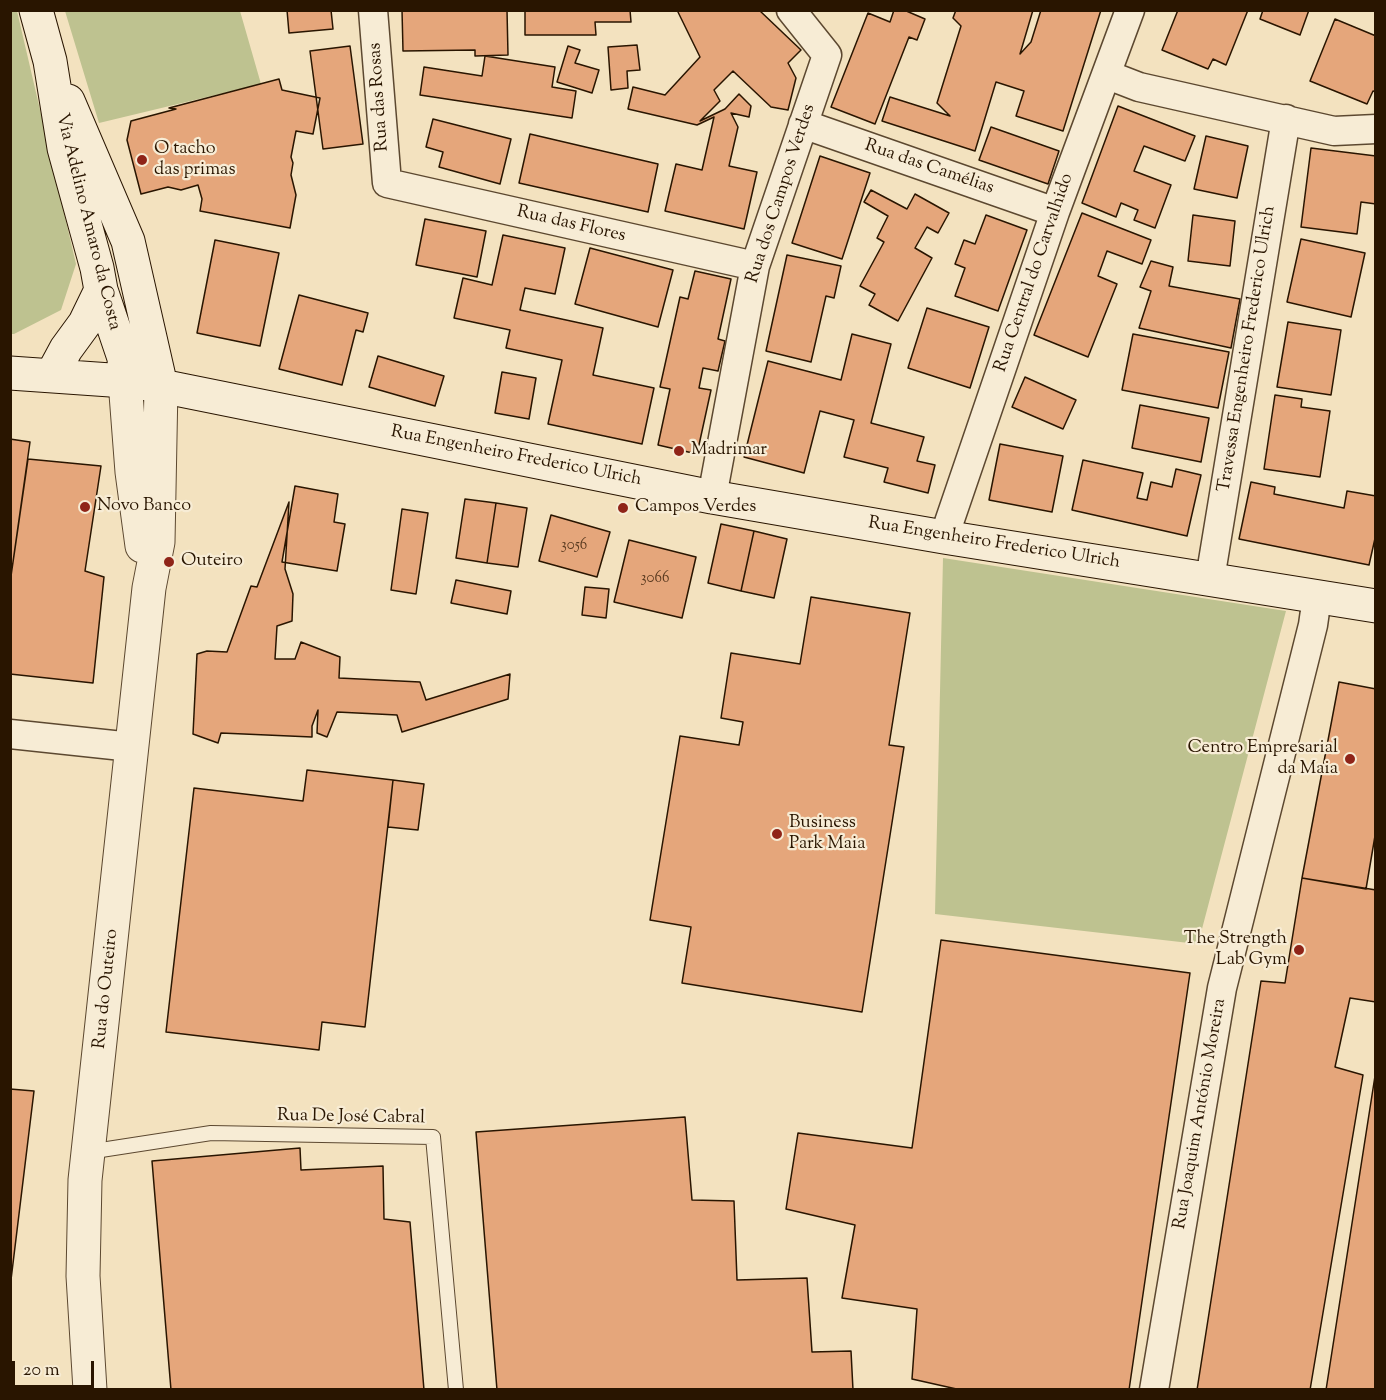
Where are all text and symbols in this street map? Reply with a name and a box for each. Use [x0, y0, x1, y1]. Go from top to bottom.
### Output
street label: Rua das Rosas [365, 42, 395, 152]
street label: Rua dos Campos Verdes [743, 102, 821, 286]
street label: Via Adelino Amaro da Costa [50, 111, 124, 333]
street label: Rua das Camélias [861, 136, 997, 200]
place label: O tacho das primas [154, 139, 235, 182]
marker: O tacho das primas [135, 153, 149, 167]
street label: Rua Central do Carvalhido [991, 171, 1079, 375]
street label: Rua das Flores [514, 202, 628, 248]
street label: Travessa Engenheiro Frederico Ulrich [1215, 204, 1281, 494]
street label: Rua Engenheiro Frederico Ulrich [389, 422, 643, 492]
place label: Madrimar [691, 440, 767, 462]
marker: Madrimar [672, 444, 686, 458]
place label: Novo Banco [97, 496, 191, 518]
place label: Campos Verdes [635, 497, 756, 519]
marker: Novo Banco [78, 500, 92, 514]
marker: Campos Verdes [616, 501, 630, 515]
street label: Rua Engenheiro Frederico Ulrich [866, 513, 1122, 575]
house number: 3056 [561, 537, 587, 555]
place label: Outeiro [181, 551, 243, 573]
marker: Outeiro [162, 555, 176, 569]
house number: 3066 [641, 570, 669, 588]
place label: Centro Empresarial da Maia [1188, 738, 1338, 780]
marker: Centro Empresarial da Maia [1343, 752, 1357, 766]
place label: Business Park Maia [789, 813, 865, 856]
marker: Business Park Maia [770, 827, 784, 841]
street label: Rua do Outeiro [90, 928, 124, 1050]
place label: The Strength Lab Gym [1184, 929, 1287, 972]
marker: The Strength Lab Gym [1292, 943, 1306, 957]
street label: Rua Joaquim António Moreira [1170, 997, 1232, 1231]
street label: Rua De José Cabral [277, 1106, 425, 1130]
scale bar [15, 1349, 98, 1387]
text: 20 m [23, 1358, 60, 1384]

